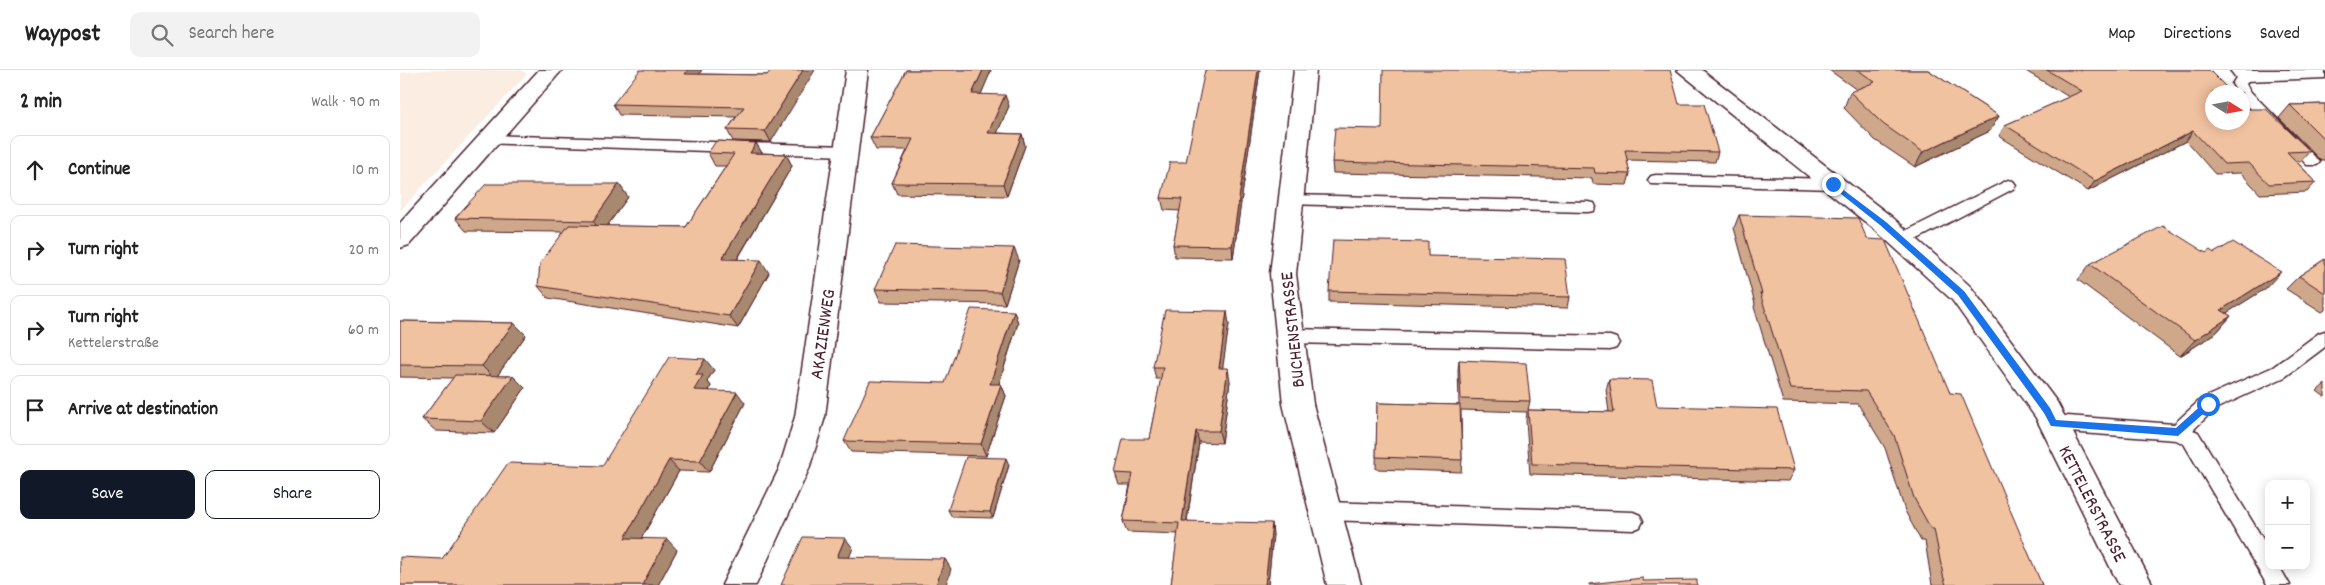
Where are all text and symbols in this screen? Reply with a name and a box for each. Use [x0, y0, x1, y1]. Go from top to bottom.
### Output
search box [130, 12, 480, 57]
text: Waypost [25, 18, 100, 52]
icon: search [148, 21, 176, 49]
text: Search here [188, 21, 274, 48]
text: Map [2108, 22, 2135, 47]
text: Directions [2163, 22, 2232, 47]
text: Saved [2260, 22, 2300, 47]
north arrow [2205, 85, 2250, 130]
text: 2 min [20, 88, 62, 118]
text: Walk · 90 m [311, 91, 380, 114]
icon: ahead [21, 156, 49, 184]
text: Continue [68, 157, 130, 184]
text: 10 m [352, 159, 379, 182]
route end [1822, 173, 1845, 196]
icon: right [21, 236, 49, 264]
text: Turn right [68, 237, 139, 264]
text: 20 m [349, 239, 379, 262]
street label: BUCHENSTRASSE [1275, 270, 1314, 389]
street label: AKAZIENWEG [805, 288, 844, 381]
text: Turn right [68, 305, 139, 332]
icon: right [21, 316, 49, 344]
text: 60 m [348, 319, 379, 342]
text: Kettelerstraße [68, 332, 159, 355]
route start [2197, 393, 2220, 416]
icon: arrive [21, 396, 49, 424]
text: Arrive at destination [68, 397, 218, 424]
street label: KETTELERSTRASSE [2050, 441, 2132, 568]
button: Save [20, 470, 195, 519]
button: Share [205, 470, 380, 519]
map controls [2265, 480, 2310, 570]
button: + [2265, 480, 2310, 525]
button: − [2265, 525, 2310, 570]

